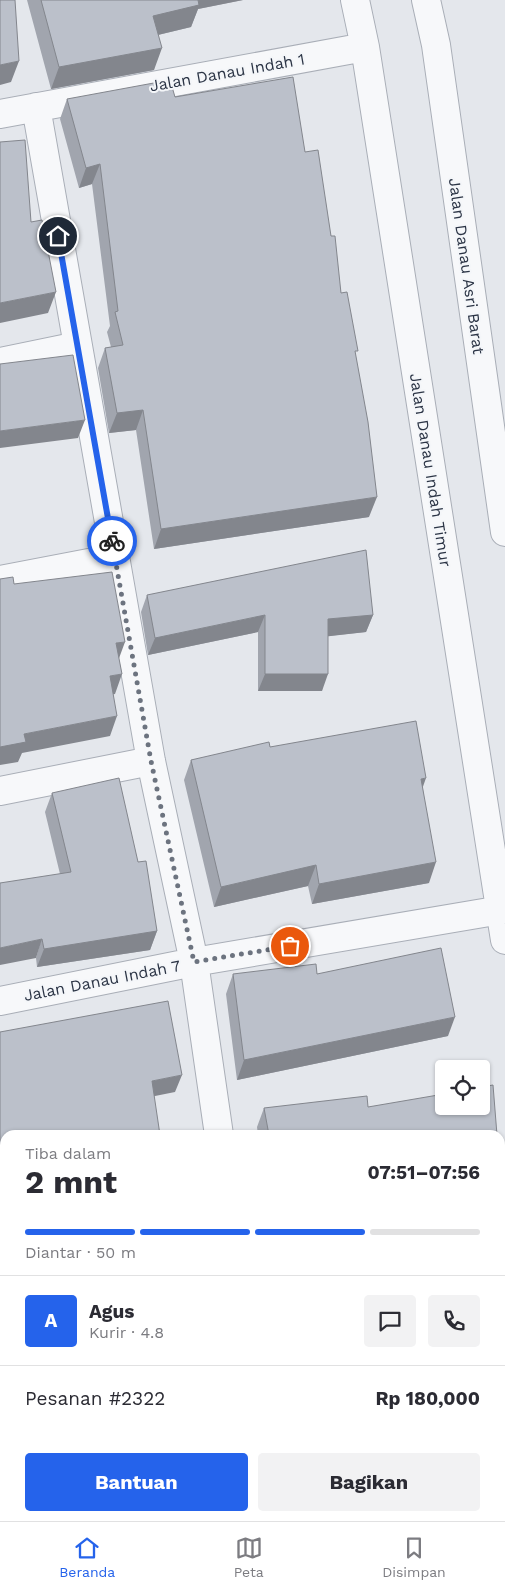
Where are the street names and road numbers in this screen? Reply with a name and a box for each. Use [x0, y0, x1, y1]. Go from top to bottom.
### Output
street label: Jalan Danau Indah 1 [148, 50, 306, 95]
street label: Jalan Danau Asri Barat [445, 177, 488, 356]
street label: Jalan Danau Indah Timur [406, 372, 455, 569]
street label: Jalan Danau Indah 7 [22, 956, 182, 1005]

